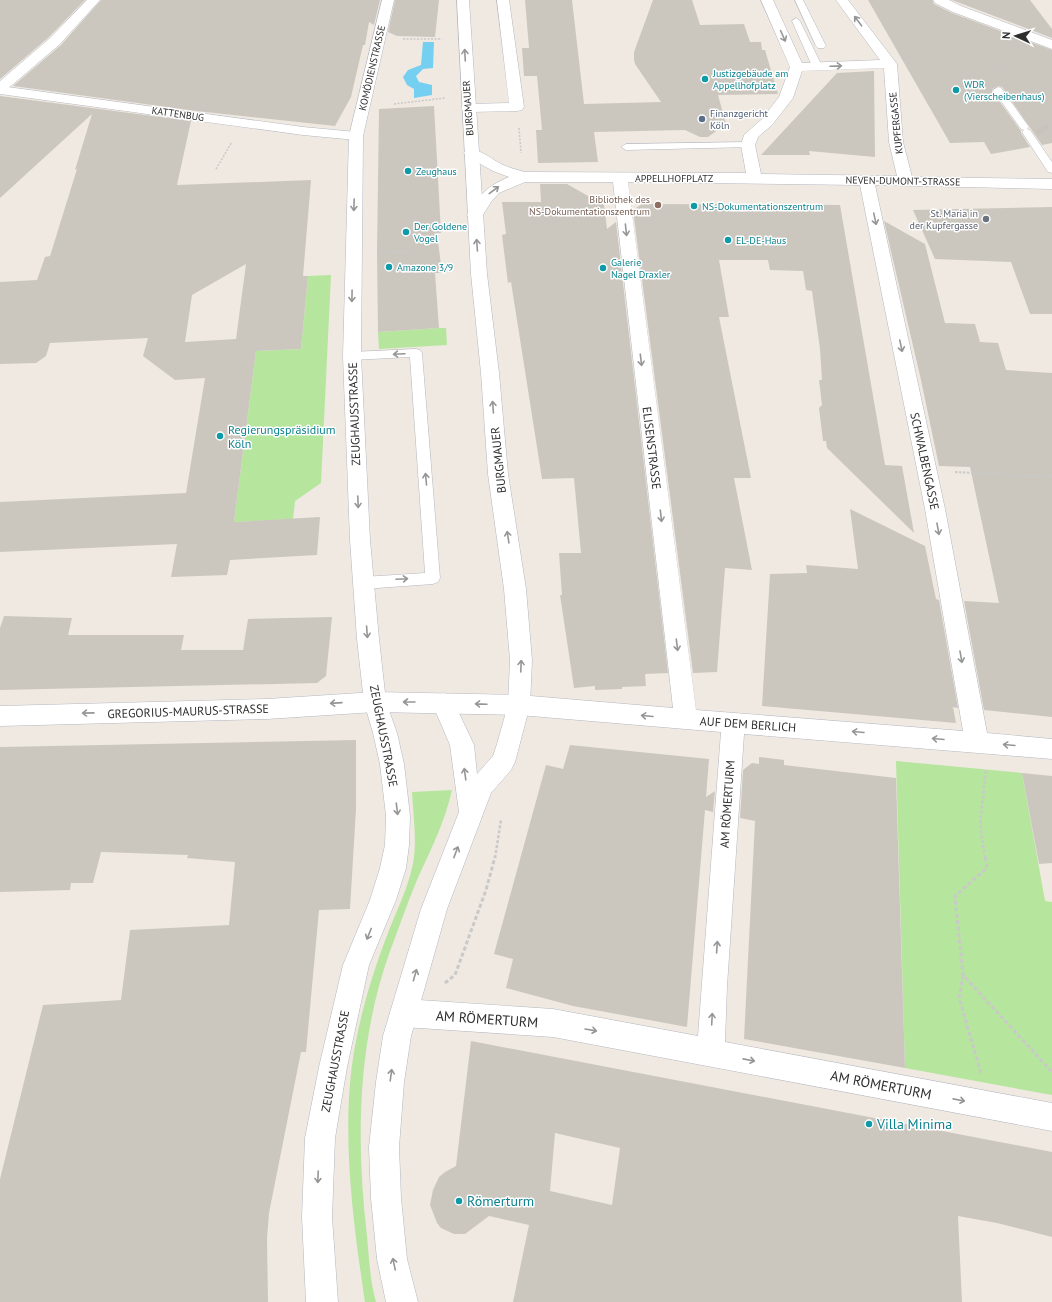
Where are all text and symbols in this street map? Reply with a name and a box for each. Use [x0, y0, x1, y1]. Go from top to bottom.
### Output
one-way arrow [854, 16, 862, 27]
north arrow [996, 16, 1036, 56]
street label: KOMÖDIENSTRASSE [356, 24, 388, 112]
one-way arrow [780, 29, 788, 41]
text: N [999, 31, 1013, 39]
one-way arrow [462, 49, 469, 62]
one-way arrow [829, 62, 842, 69]
place label: Justizgebäude am Appellhofplatz [712, 67, 788, 92]
marker: Justizgebäude am Appellhofplatz [700, 74, 710, 84]
place label: WDR (Vierscheibenhaus) [964, 78, 1045, 103]
street label: BURGMAUER [460, 80, 476, 136]
marker: WDR (Vierscheibenhaus) [951, 85, 961, 95]
street label: KUPFERGASSE [886, 91, 906, 155]
street label: KATTENBUG [151, 104, 205, 124]
place label: Finanzgericht Köln [710, 107, 769, 132]
marker: Finanzgericht Köln [697, 114, 707, 124]
place label: Zeughaus [416, 165, 457, 178]
marker: Zeughaus [403, 166, 413, 176]
street label: APPELLHOFPLATZ [635, 172, 714, 185]
street label: NEVEN-DUMONT-STRASSE [846, 174, 960, 188]
one-way arrow [488, 186, 499, 194]
place label: Bibliothek des NS-Dokumentationszentrum [529, 193, 650, 218]
one-way arrow [350, 198, 358, 211]
marker: Bibliothek des NS-Dokumentationszentrum [653, 200, 663, 210]
place label: NS-Dokumentationszentrum [702, 200, 823, 213]
marker: NS-Dokumentationszentrum [689, 201, 699, 211]
place label: St. Maria in der Kupfergasse [910, 207, 978, 232]
one-way arrow [872, 212, 880, 225]
marker: St. Maria in der Kupfergasse [981, 214, 991, 224]
place label: Der Goldene Vogel [413, 220, 467, 245]
one-way arrow [623, 223, 630, 236]
marker: Der Goldene Vogel [401, 227, 411, 237]
place label: EL-DE-Haus [736, 234, 786, 247]
marker: EL-DE-Haus [723, 235, 733, 245]
one-way arrow [474, 239, 481, 252]
place label: Galerie Nagel Draxler [611, 256, 671, 281]
place label: Amazone 3/9 [397, 261, 453, 274]
marker: Amazone 3/9 [384, 262, 394, 272]
marker: Galerie Nagel Draxler [598, 263, 608, 273]
one-way arrow [349, 289, 356, 302]
one-way arrow [898, 340, 906, 353]
one-way arrow [393, 350, 406, 357]
one-way arrow [638, 353, 645, 366]
street label: ZEUGHAUSSTRASSE [345, 362, 363, 466]
one-way arrow [489, 401, 497, 414]
street label: ELISENSTRASSE [639, 406, 665, 490]
street label: SCHWALBENGASSE [907, 411, 943, 511]
place label: Regierungspräsidium Köln [228, 422, 336, 451]
street label: BURGMAUER [487, 426, 509, 494]
marker: Regierungspräsidium Köln [215, 431, 225, 441]
one-way arrow [422, 473, 429, 486]
one-way arrow [354, 495, 362, 508]
one-way arrow [657, 509, 665, 522]
one-way arrow [934, 522, 942, 535]
one-way arrow [504, 531, 512, 544]
one-way arrow [395, 576, 408, 583]
one-way arrow [364, 625, 371, 638]
one-way arrow [673, 638, 680, 651]
one-way arrow [957, 650, 965, 663]
one-way arrow [517, 660, 524, 673]
street label: ZEUGHAUSSTRASSE [367, 684, 401, 788]
one-way arrow [403, 698, 416, 706]
one-way arrow [330, 700, 343, 707]
one-way arrow [475, 700, 488, 708]
street label: GREGORIUS-MAURUS-STRASSE [107, 701, 269, 721]
one-way arrow [82, 709, 95, 717]
one-way arrow [641, 712, 654, 719]
street label: AUF DEM BERLICH [699, 713, 797, 735]
one-way arrow [852, 729, 865, 736]
one-way arrow [932, 735, 945, 742]
one-way arrow [1003, 741, 1016, 749]
street label: AM RÖMERTURM [716, 760, 738, 848]
one-way arrow [461, 768, 469, 781]
one-way arrow [393, 802, 401, 815]
one-way arrow [452, 846, 460, 858]
one-way arrow [364, 927, 372, 939]
one-way arrow [713, 941, 720, 954]
one-way arrow [412, 969, 419, 982]
street label: AM RÖMERTURM [435, 1006, 539, 1032]
street label: ZEUGHAUSSTRASSE [318, 1009, 352, 1113]
one-way arrow [709, 1013, 716, 1026]
one-way arrow [584, 1027, 597, 1035]
one-way arrow [742, 1056, 755, 1064]
street label: AM RÖMERTURM [829, 1066, 933, 1104]
one-way arrow [387, 1069, 395, 1082]
one-way arrow [952, 1096, 965, 1104]
place label: Villa Minima [876, 1115, 952, 1133]
marker: Villa Minima [864, 1119, 874, 1129]
one-way arrow [315, 1170, 322, 1183]
place label: Römerturm [467, 1192, 534, 1210]
marker: Römerturm [454, 1196, 464, 1206]
one-way arrow [389, 1258, 397, 1271]

